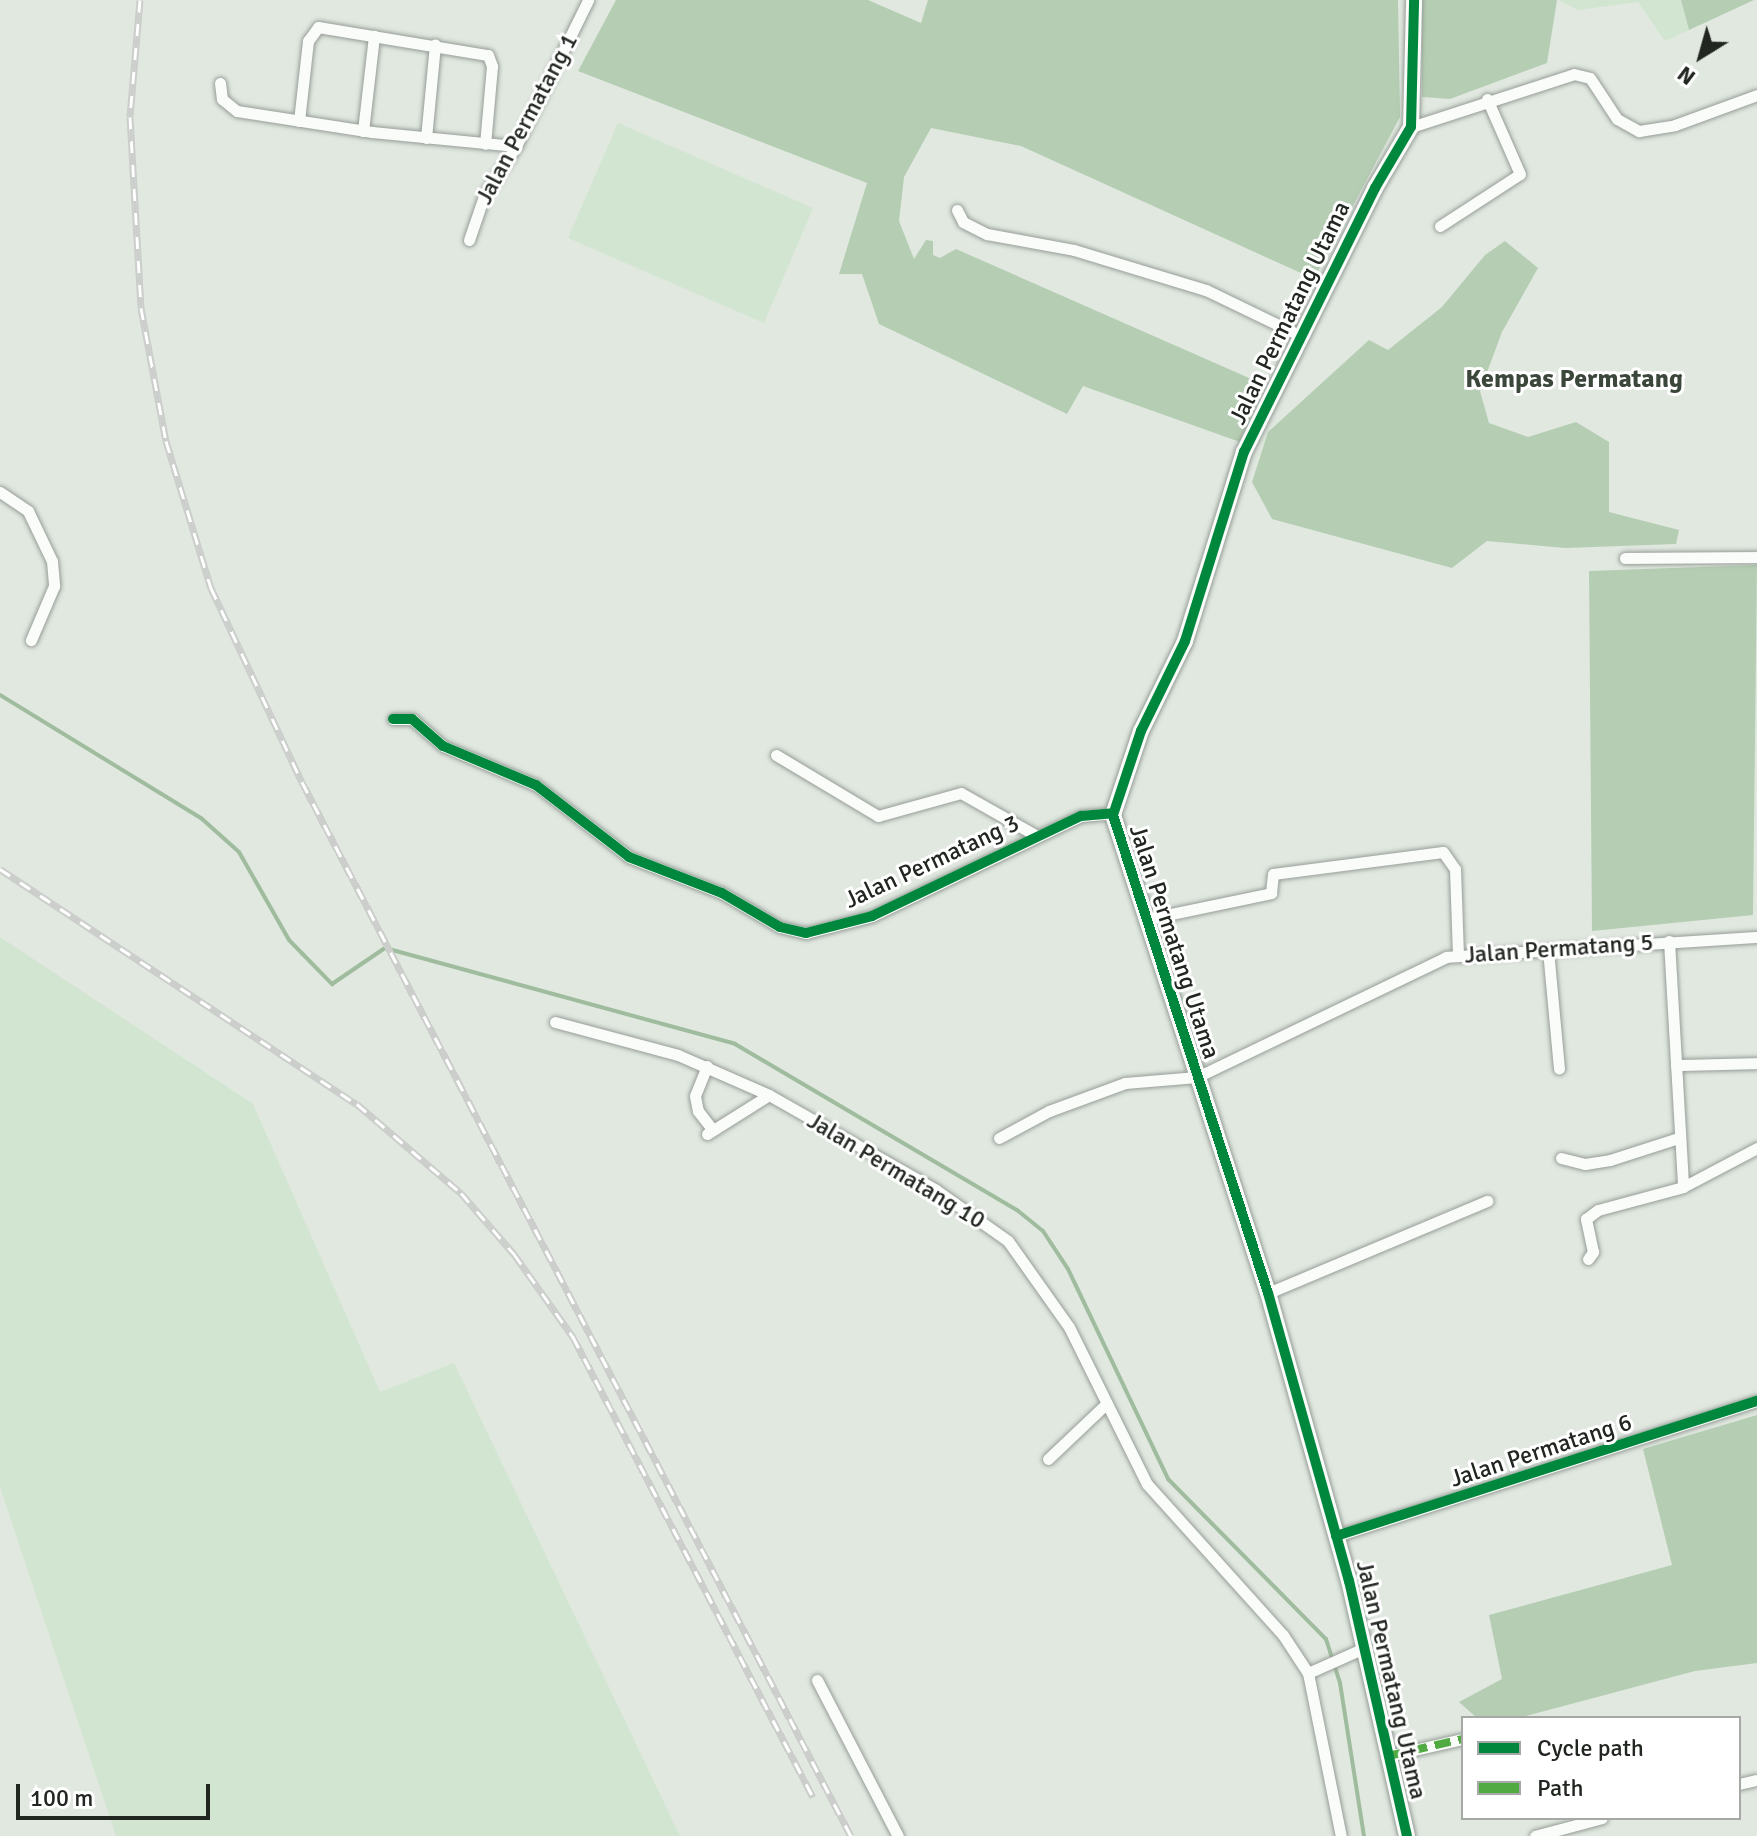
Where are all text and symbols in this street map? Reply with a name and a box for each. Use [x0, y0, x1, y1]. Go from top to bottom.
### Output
north arrow [1661, 16, 1741, 96]
street label: Jalan Permatang 1 [470, 29, 584, 209]
text: N [1672, 60, 1700, 91]
street label: Jalan Permatang Utama [1224, 197, 1356, 429]
district label: Kempas Permatang [1465, 364, 1683, 396]
street label: Jalan Permatang 3 [840, 809, 1024, 915]
street label: Jalan Permatang Utama [1123, 821, 1225, 1063]
street label: Jalan Permatang 5 [1464, 928, 1654, 970]
street label: Jalan Permatang 10 [802, 1107, 990, 1235]
street label: Jalan Permatang 6 [1447, 1408, 1635, 1494]
street label: Jalan Permatang Utama [1349, 1558, 1433, 1802]
legend [1461, 1716, 1741, 1820]
text: Cycle path [1537, 1733, 1644, 1763]
scale bar [20, 1768, 214, 1818]
text: Path [1537, 1773, 1583, 1803]
text: 100 m [30, 1783, 93, 1813]

